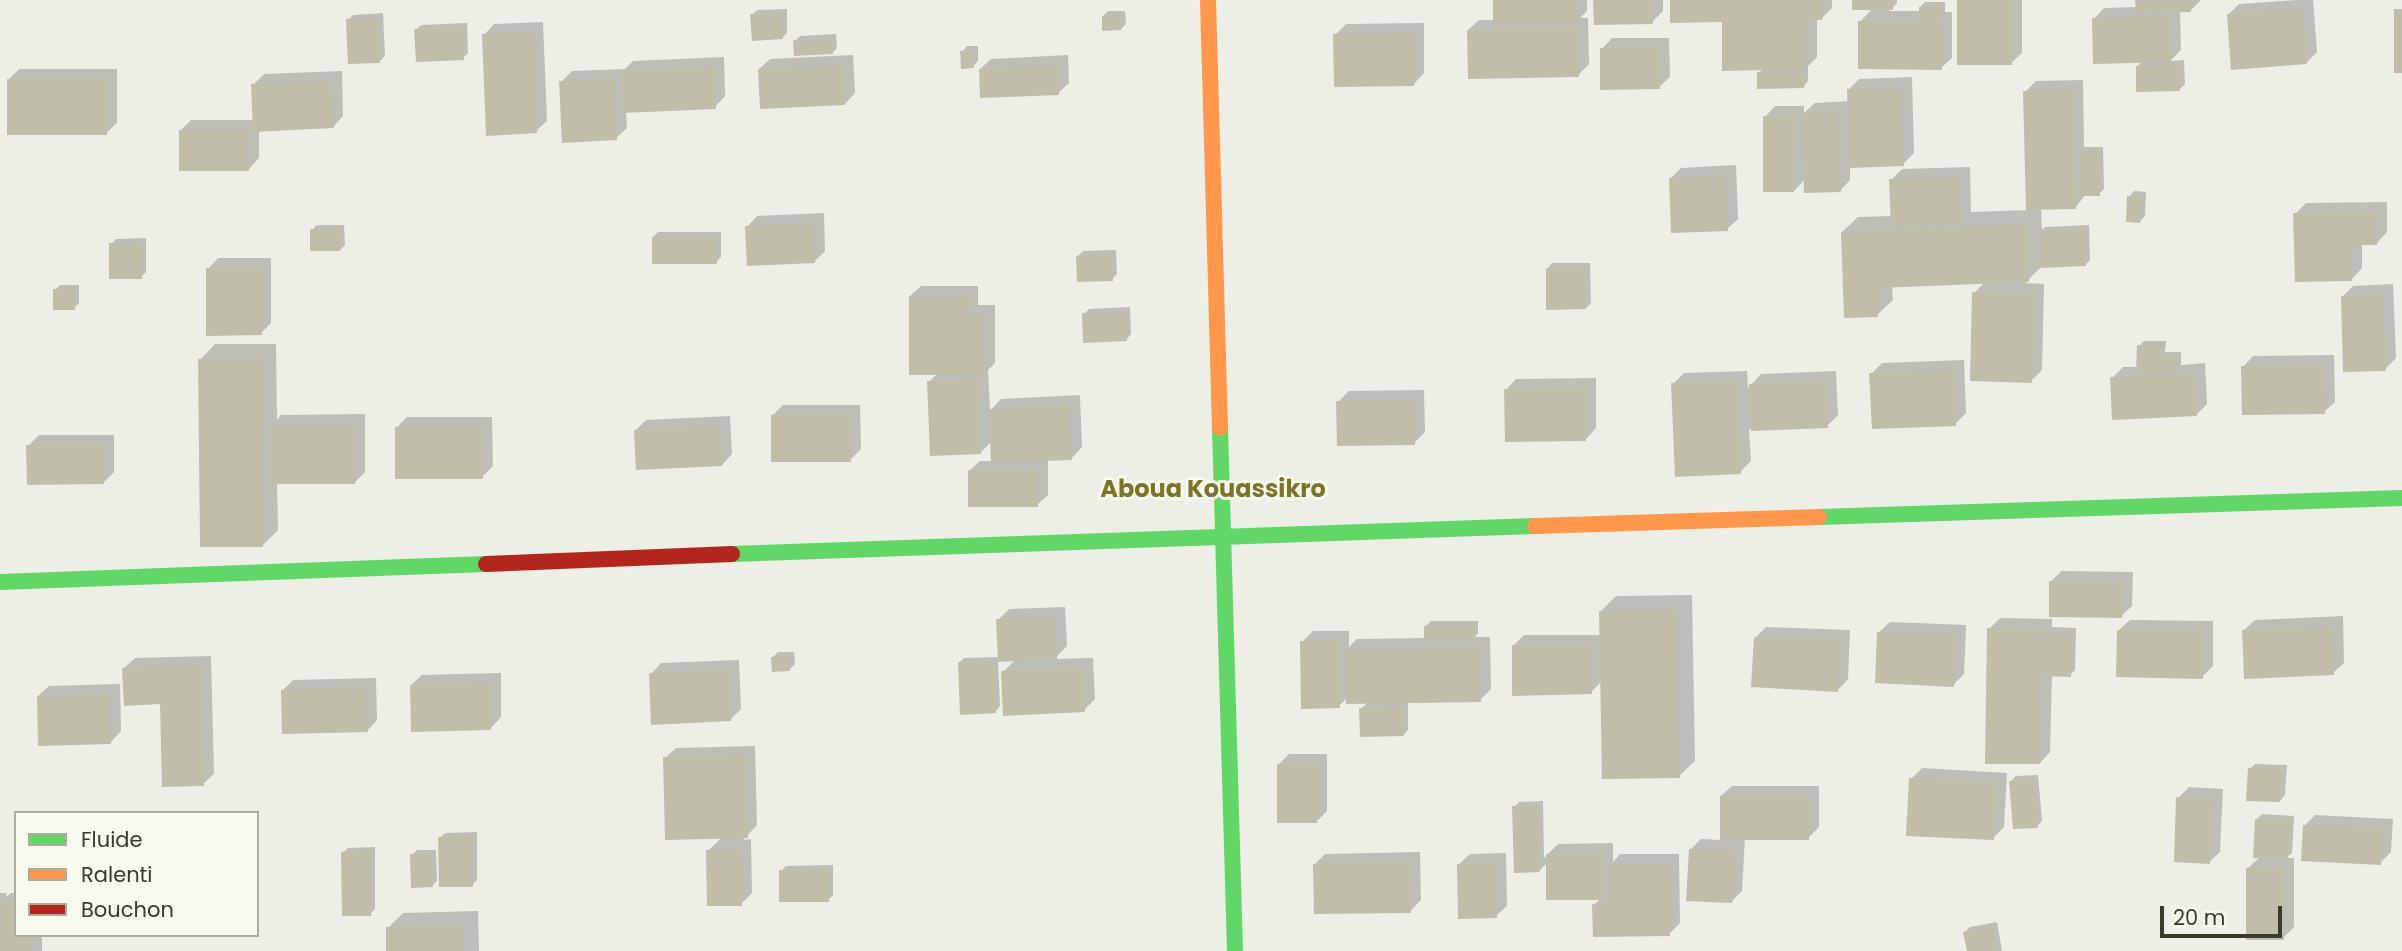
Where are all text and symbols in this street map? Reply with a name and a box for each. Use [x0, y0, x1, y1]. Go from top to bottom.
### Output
district label: Aboua Kouassikro [1100, 477, 1326, 505]
legend [14, 811, 259, 937]
text: Fluide [81, 825, 143, 854]
text: Ralenti [81, 860, 152, 889]
scale bar [2164, 892, 2286, 936]
text: Bouchon [81, 895, 174, 924]
text: 20 m [2173, 903, 2226, 932]

